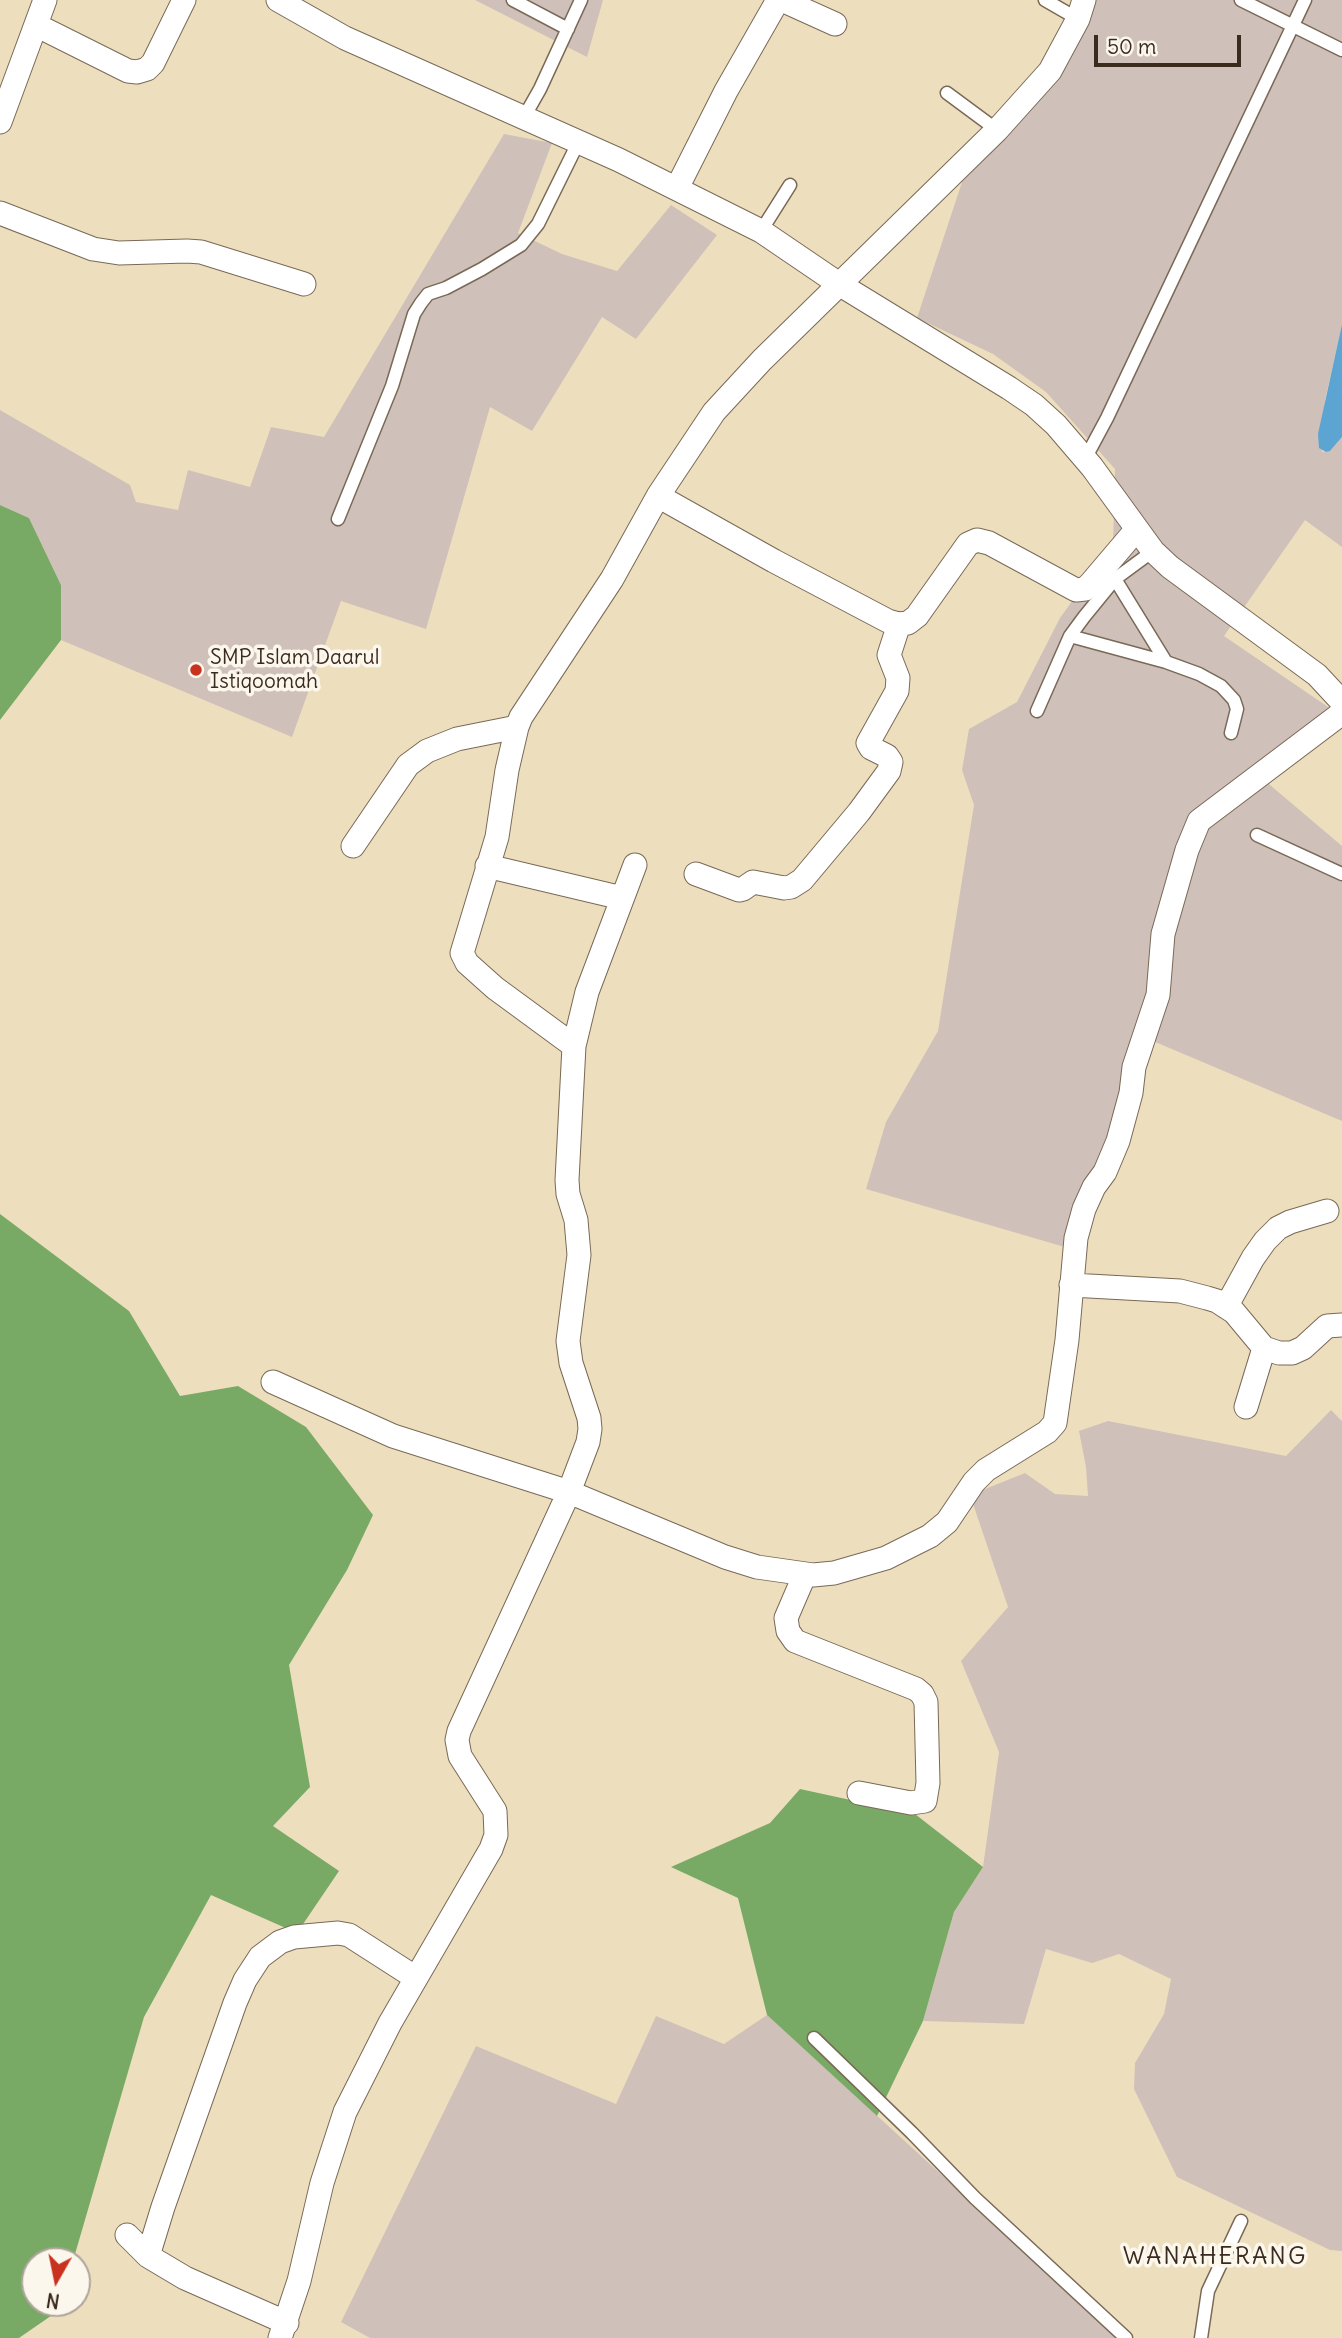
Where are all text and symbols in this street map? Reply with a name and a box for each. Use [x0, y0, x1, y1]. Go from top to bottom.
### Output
scale bar [1097, 21, 1244, 65]
text: 50 m [1107, 33, 1156, 60]
place label: SMP Islam Daarul Istiqoomah [210, 645, 379, 695]
marker: SMP Islam Daarul Istiqoomah [188, 662, 204, 678]
district label: WANAHERANG [1124, 2243, 1306, 2271]
north arrow [21, 2247, 91, 2317]
text: N [45, 2288, 61, 2314]

